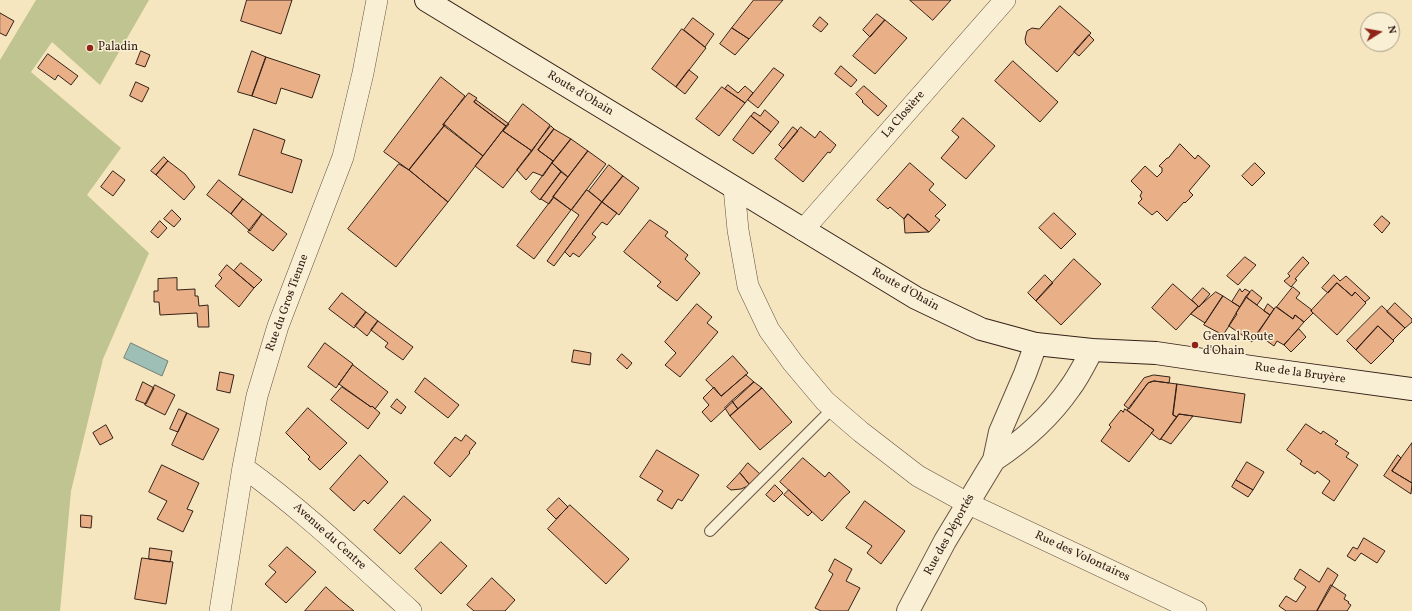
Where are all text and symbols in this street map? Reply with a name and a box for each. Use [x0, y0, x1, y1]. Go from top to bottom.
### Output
north arrow [1360, 12, 1400, 52]
text: N [1383, 24, 1399, 35]
place label: Paladin [98, 41, 138, 55]
marker: Paladin [85, 43, 95, 53]
street label: Route d'Ohain [544, 69, 616, 119]
street label: La Closière [880, 88, 928, 142]
street label: Rue du Gros Tienne [264, 252, 312, 354]
street label: Route d'Ohain [869, 266, 941, 314]
place label: Genval Route d'Ohain [1203, 331, 1273, 359]
marker: Genval Route d'Ohain [1190, 340, 1200, 350]
street label: Rue de la Bruyère [1254, 360, 1346, 388]
street label: Rue des Déportés [922, 492, 978, 578]
street label: Avenue du Centre [290, 500, 368, 574]
street label: Rue des Volontaires [1032, 529, 1132, 585]

